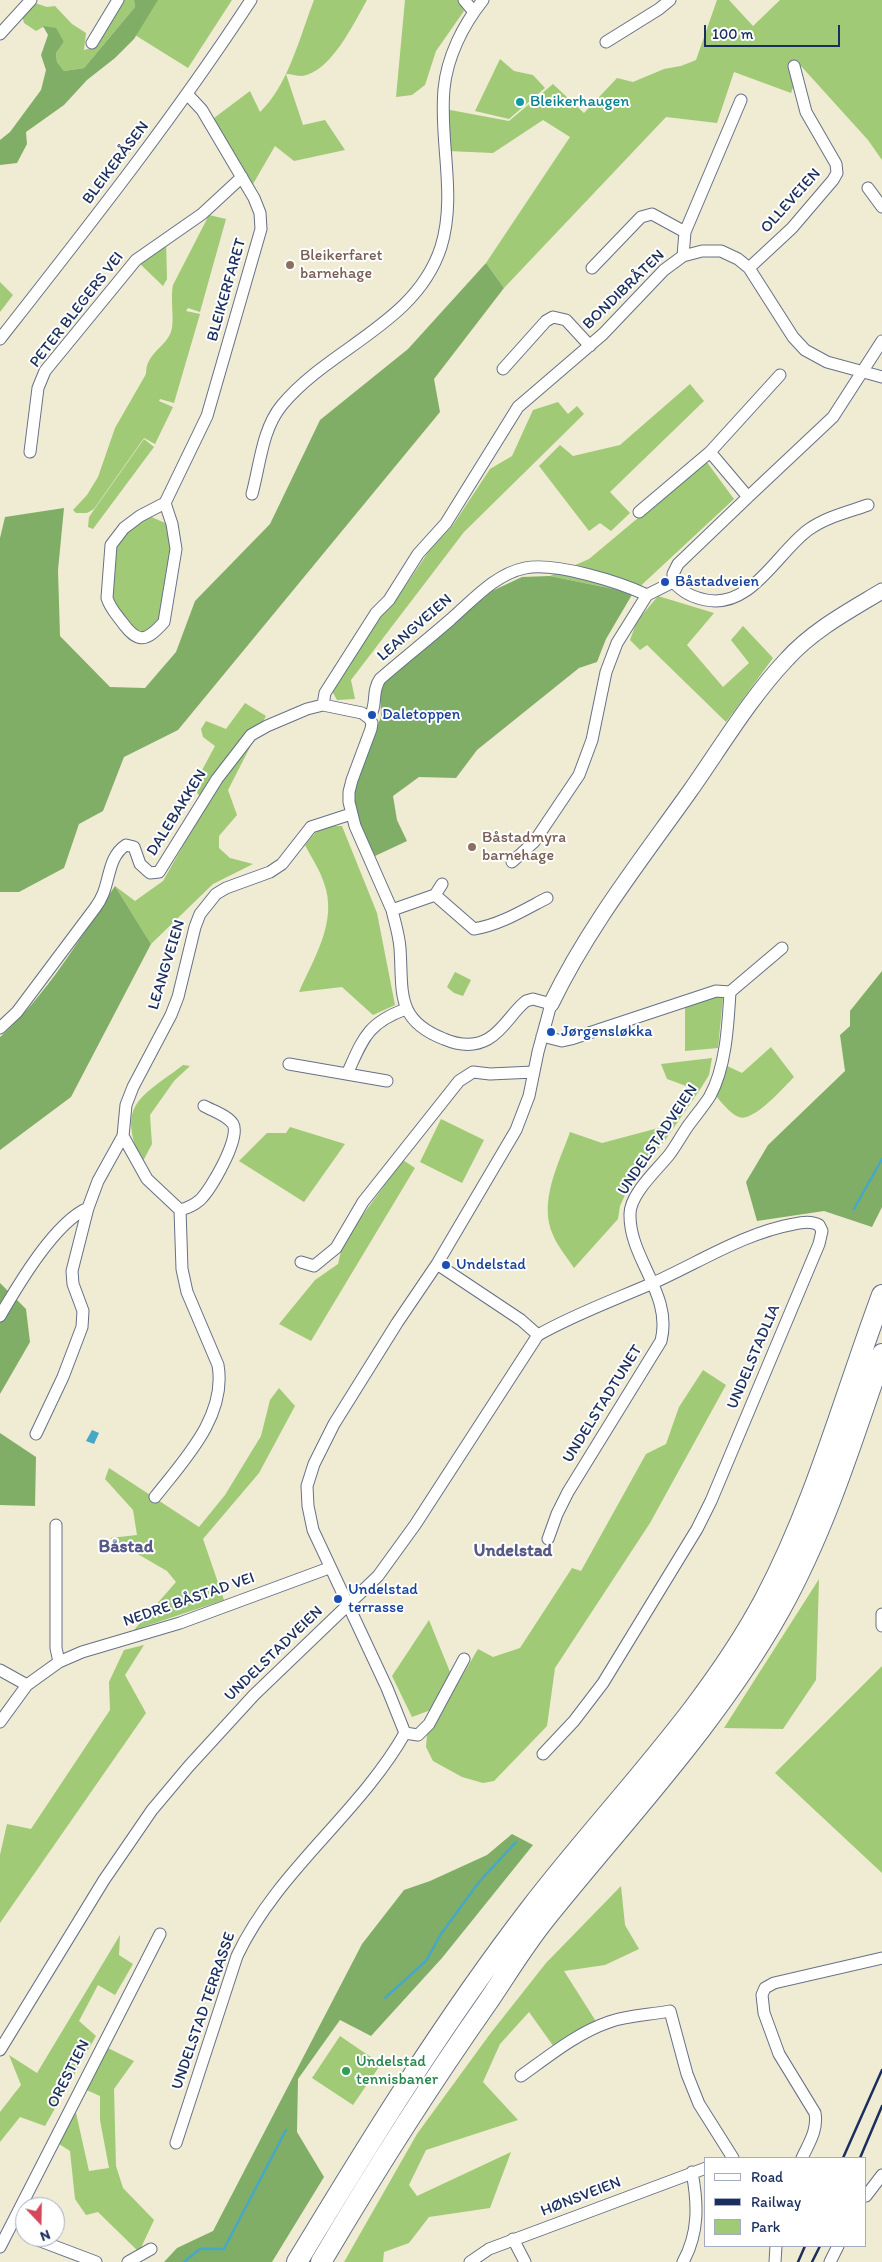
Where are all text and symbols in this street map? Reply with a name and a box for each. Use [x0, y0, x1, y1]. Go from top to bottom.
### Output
scale bar [707, 15, 843, 47]
text: 100 m [712, 25, 753, 43]
place label: Bleikerhaugen [530, 92, 629, 112]
marker: Bleikerhaugen [514, 96, 526, 108]
street label: BLEIKERÅSEN [79, 118, 153, 208]
street label: OLLEVEIEN [757, 165, 825, 237]
street label: BLEIKERFARET [203, 236, 251, 344]
place label: Bleikerfaret barnehage [300, 246, 382, 284]
street label: BONDIBRÅTEN [579, 246, 669, 334]
street label: PETER BLEGERS VEI [26, 248, 128, 372]
marker: Bleikerfaret barnehage [284, 259, 296, 271]
place label: Båstadveien [675, 572, 759, 592]
marker: Båstadveien [659, 576, 671, 588]
street label: LEANGVEIEN [374, 590, 456, 666]
place label: Daletoppen [382, 705, 460, 725]
marker: Daletoppen [366, 709, 378, 721]
street label: DALEBAKKEN [143, 766, 211, 860]
place label: Båstadmyra barnehage [482, 828, 566, 866]
marker: Båstadmyra barnehage [466, 841, 478, 853]
street label: LEANGVEIEN [144, 918, 190, 1012]
place label: Jørgensløkka [561, 1022, 653, 1042]
marker: Jørgensløkka [545, 1026, 557, 1038]
street label: UNDELSTADVEIEN [614, 1081, 702, 1199]
place label: Undelstad [456, 1255, 526, 1275]
marker: Undelstad [440, 1259, 452, 1271]
street label: UNDELSTADLIA [723, 1302, 785, 1412]
street label: UNDELSTADTUNET [559, 1341, 647, 1467]
district label: Båstad [99, 1536, 153, 1558]
district label: Undelstad [474, 1540, 552, 1562]
street label: NEDRE BÅSTAD VEI [121, 1569, 257, 1631]
place label: Undelstad terrasse [348, 1580, 418, 1618]
marker: Undelstad terrasse [332, 1593, 344, 1605]
street label: UNDELSTADVEIEN [221, 1602, 327, 1706]
street label: UNDELSTAD TERRASSE [168, 1930, 240, 2092]
street label: ORESTIEN [44, 2037, 94, 2111]
place label: Undelstad tennisbaner [356, 2052, 438, 2090]
marker: Undelstad tennisbaner [340, 2065, 352, 2077]
legend [704, 2157, 867, 2247]
text: Road [751, 2168, 783, 2186]
street label: HØNSVEIEN [538, 2173, 624, 2221]
text: Railway [751, 2193, 801, 2211]
north arrow [15, 2197, 65, 2247]
text: Park [751, 2218, 781, 2236]
text: N [38, 2226, 53, 2245]

